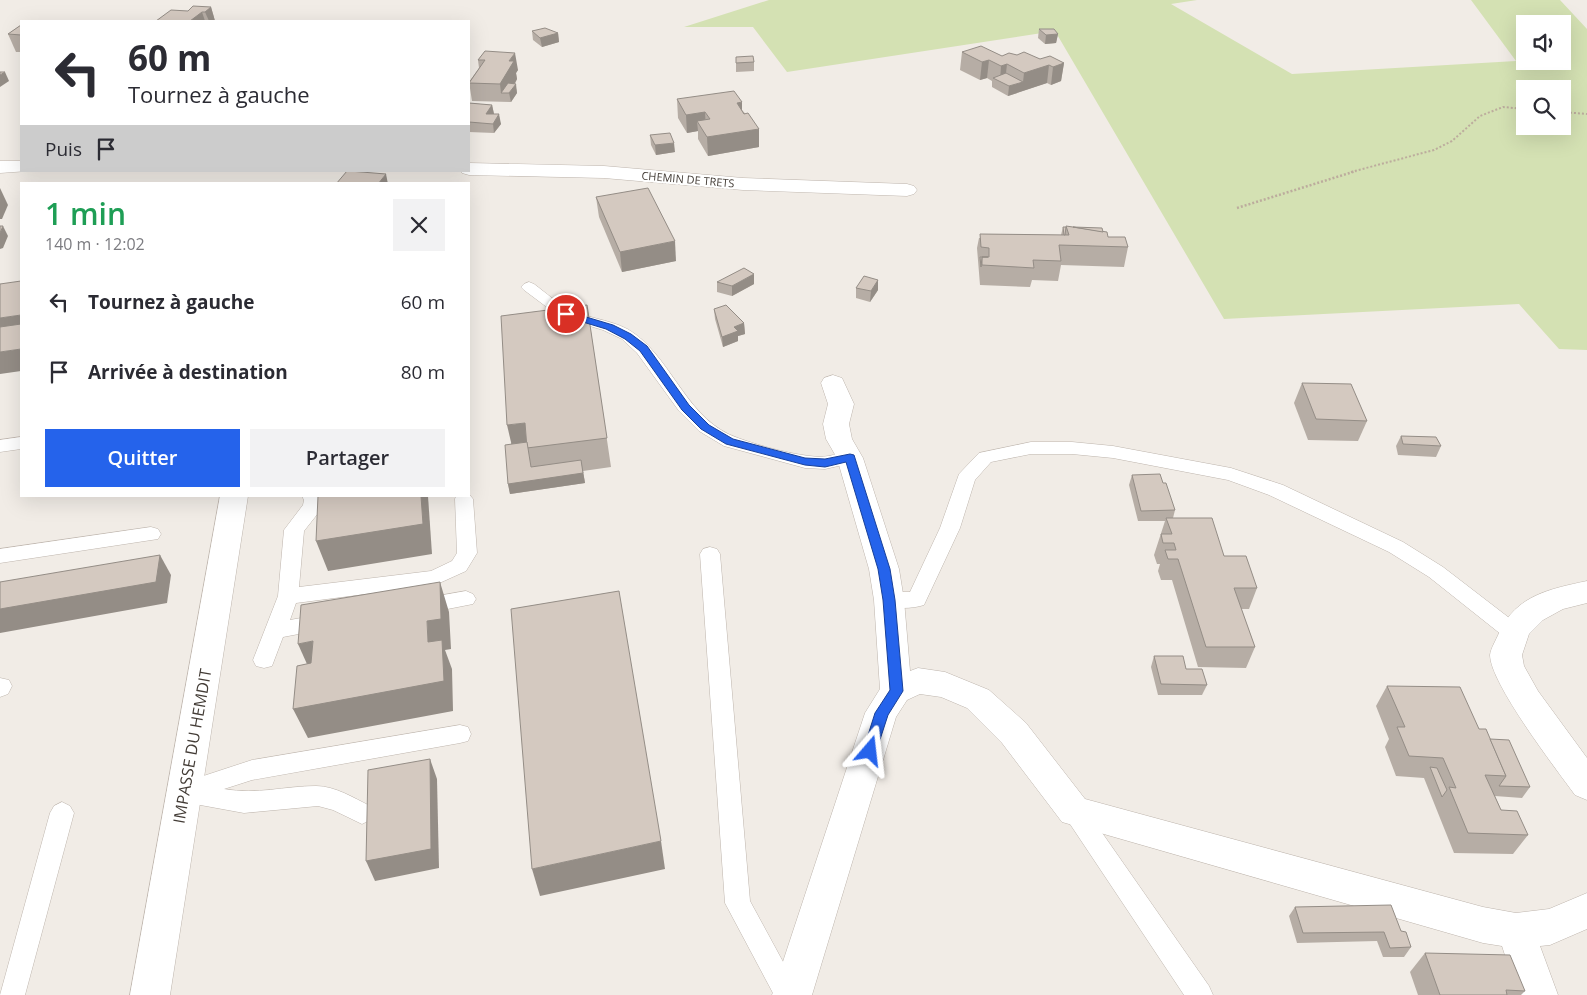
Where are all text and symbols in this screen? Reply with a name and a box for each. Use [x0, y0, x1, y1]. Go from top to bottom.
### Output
map controls [1516, 15, 1571, 135]
button: sound [1516, 15, 1571, 70]
text: 60 m [128, 34, 211, 81]
icon: left [45, 40, 110, 105]
text: Tournez à gauche [128, 79, 310, 109]
button: search [1516, 80, 1571, 135]
icon: arrive [92, 135, 120, 163]
text: Puis [45, 136, 82, 162]
street label: CHEMIN DE TRETS [641, 167, 735, 191]
text: 1 min [45, 193, 126, 234]
button: close [393, 199, 445, 251]
text: 140 m · 12:02 [45, 233, 145, 255]
icon: left [45, 288, 73, 316]
text: Tournez à gauche [88, 289, 254, 315]
text: 60 m [401, 289, 445, 315]
pin [545, 293, 587, 335]
icon: arrive [552, 300, 580, 328]
icon: arrive [45, 358, 73, 386]
text: Arrivée à destination [88, 359, 288, 385]
text: 80 m [401, 359, 445, 385]
button: Quitter [45, 429, 240, 487]
button: Partager [250, 429, 445, 487]
street label: IMPASSE DU HEMDIT [168, 667, 216, 825]
position arrow [843, 724, 895, 776]

